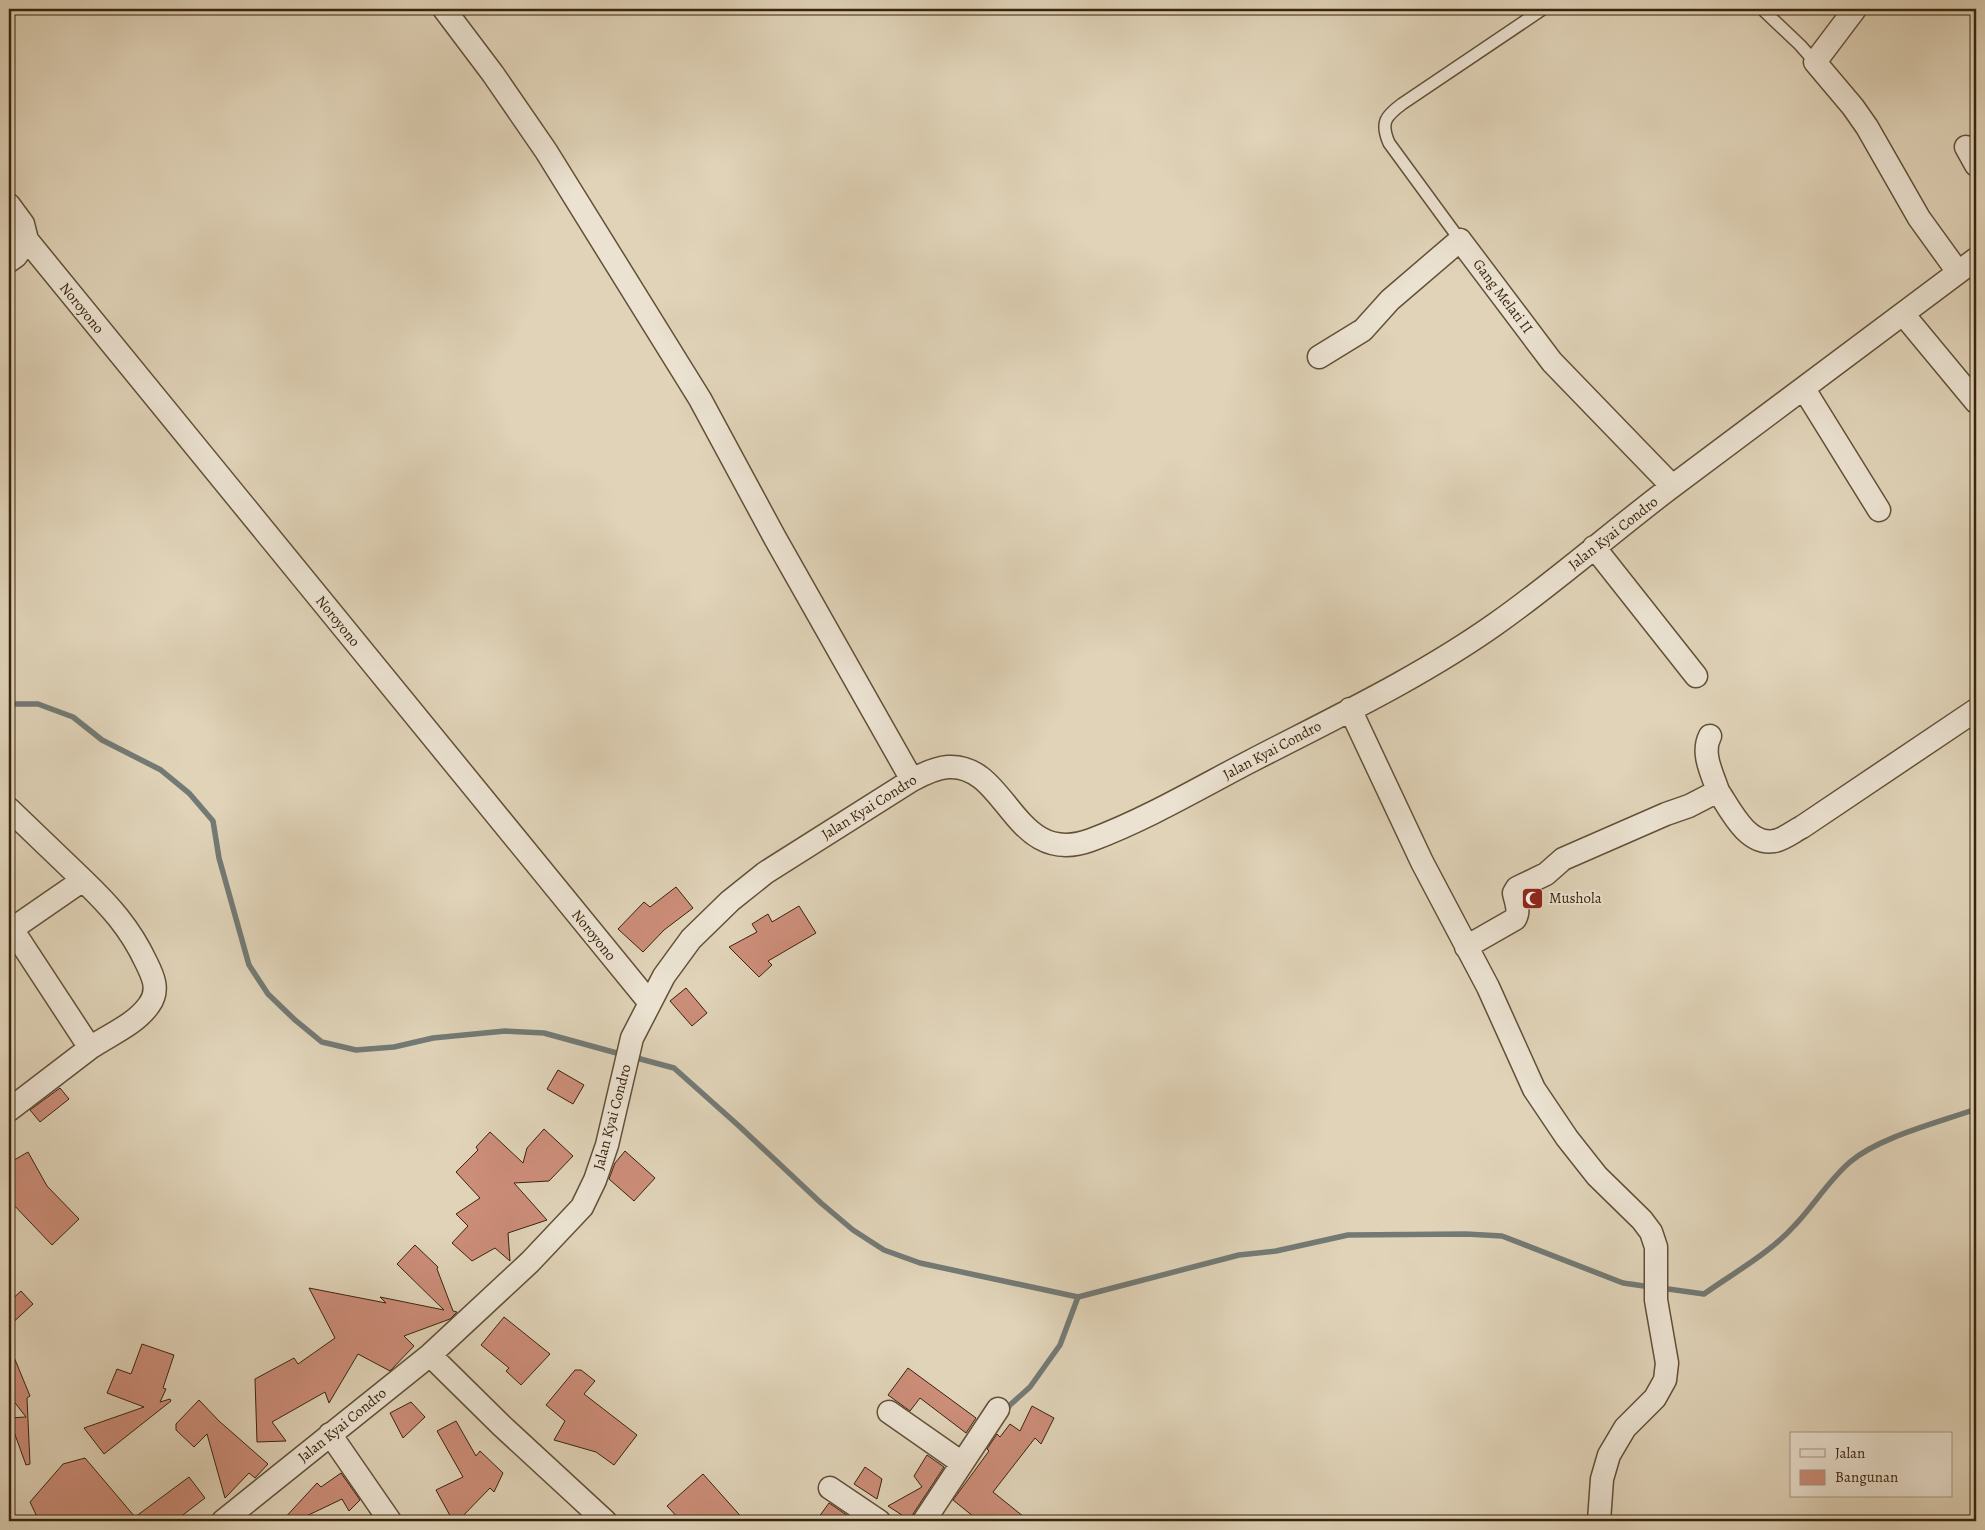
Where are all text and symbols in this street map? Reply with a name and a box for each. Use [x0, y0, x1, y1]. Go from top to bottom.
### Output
street label: Gang Melati II [1468, 255, 1538, 337]
street label: Noroyono [55, 278, 109, 338]
street label: Jalan Kyai Condro [1564, 492, 1662, 574]
street label: Noroyono [311, 591, 365, 651]
street label: Jalan Kyai Condro [1219, 716, 1325, 784]
street label: Jalan Kyai Condro [818, 770, 920, 844]
mosque icon: Mushola [1521, 886, 1545, 910]
place label: Mushola [1549, 888, 1602, 908]
street label: Noroyono [567, 905, 621, 965]
street label: Jalan Kyai Condro [588, 1062, 636, 1172]
street label: Jalan Kyai Condro [293, 1383, 391, 1467]
legend [1790, 1432, 1952, 1498]
text: Jalan [1835, 1443, 1865, 1463]
text: Bangunan [1835, 1467, 1898, 1487]

